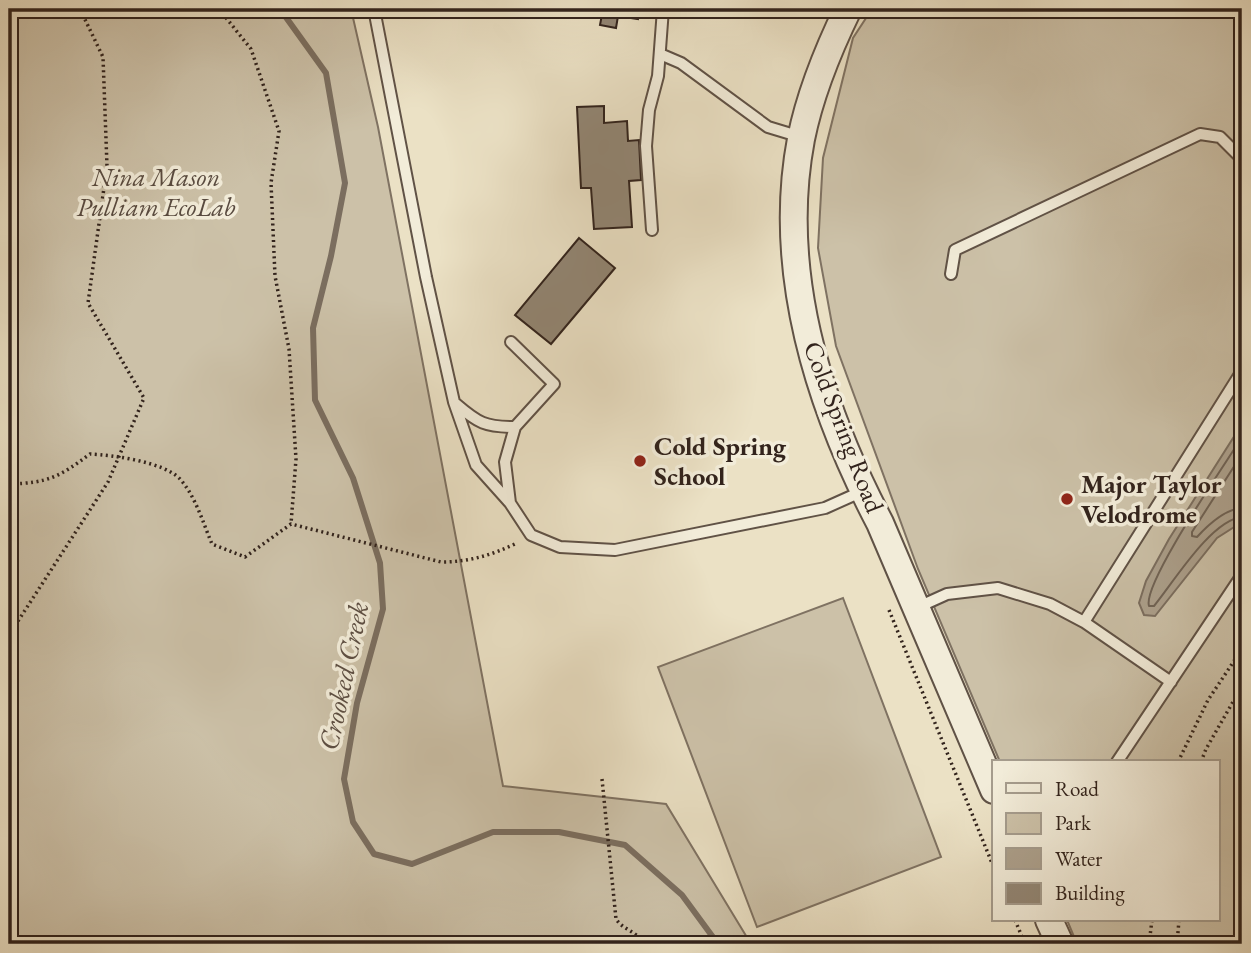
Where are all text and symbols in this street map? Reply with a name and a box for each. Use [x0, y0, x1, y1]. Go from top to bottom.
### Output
park label: Nina Mason Pulliam EcoLab [76, 160, 236, 224]
street label: Cold Spring Road [796, 336, 893, 518]
place label: Cold Spring School [654, 429, 787, 493]
marker: Cold Spring School [632, 453, 648, 469]
place label: Major Taylor Velodrome [1081, 467, 1222, 531]
marker: Major Taylor Velodrome [1059, 491, 1075, 507]
water label: Crooked Creek [310, 598, 376, 753]
legend [992, 760, 1220, 922]
text: Road [1055, 775, 1099, 802]
text: Park [1055, 809, 1092, 836]
text: Water [1055, 845, 1102, 872]
text: Building [1055, 879, 1125, 906]

